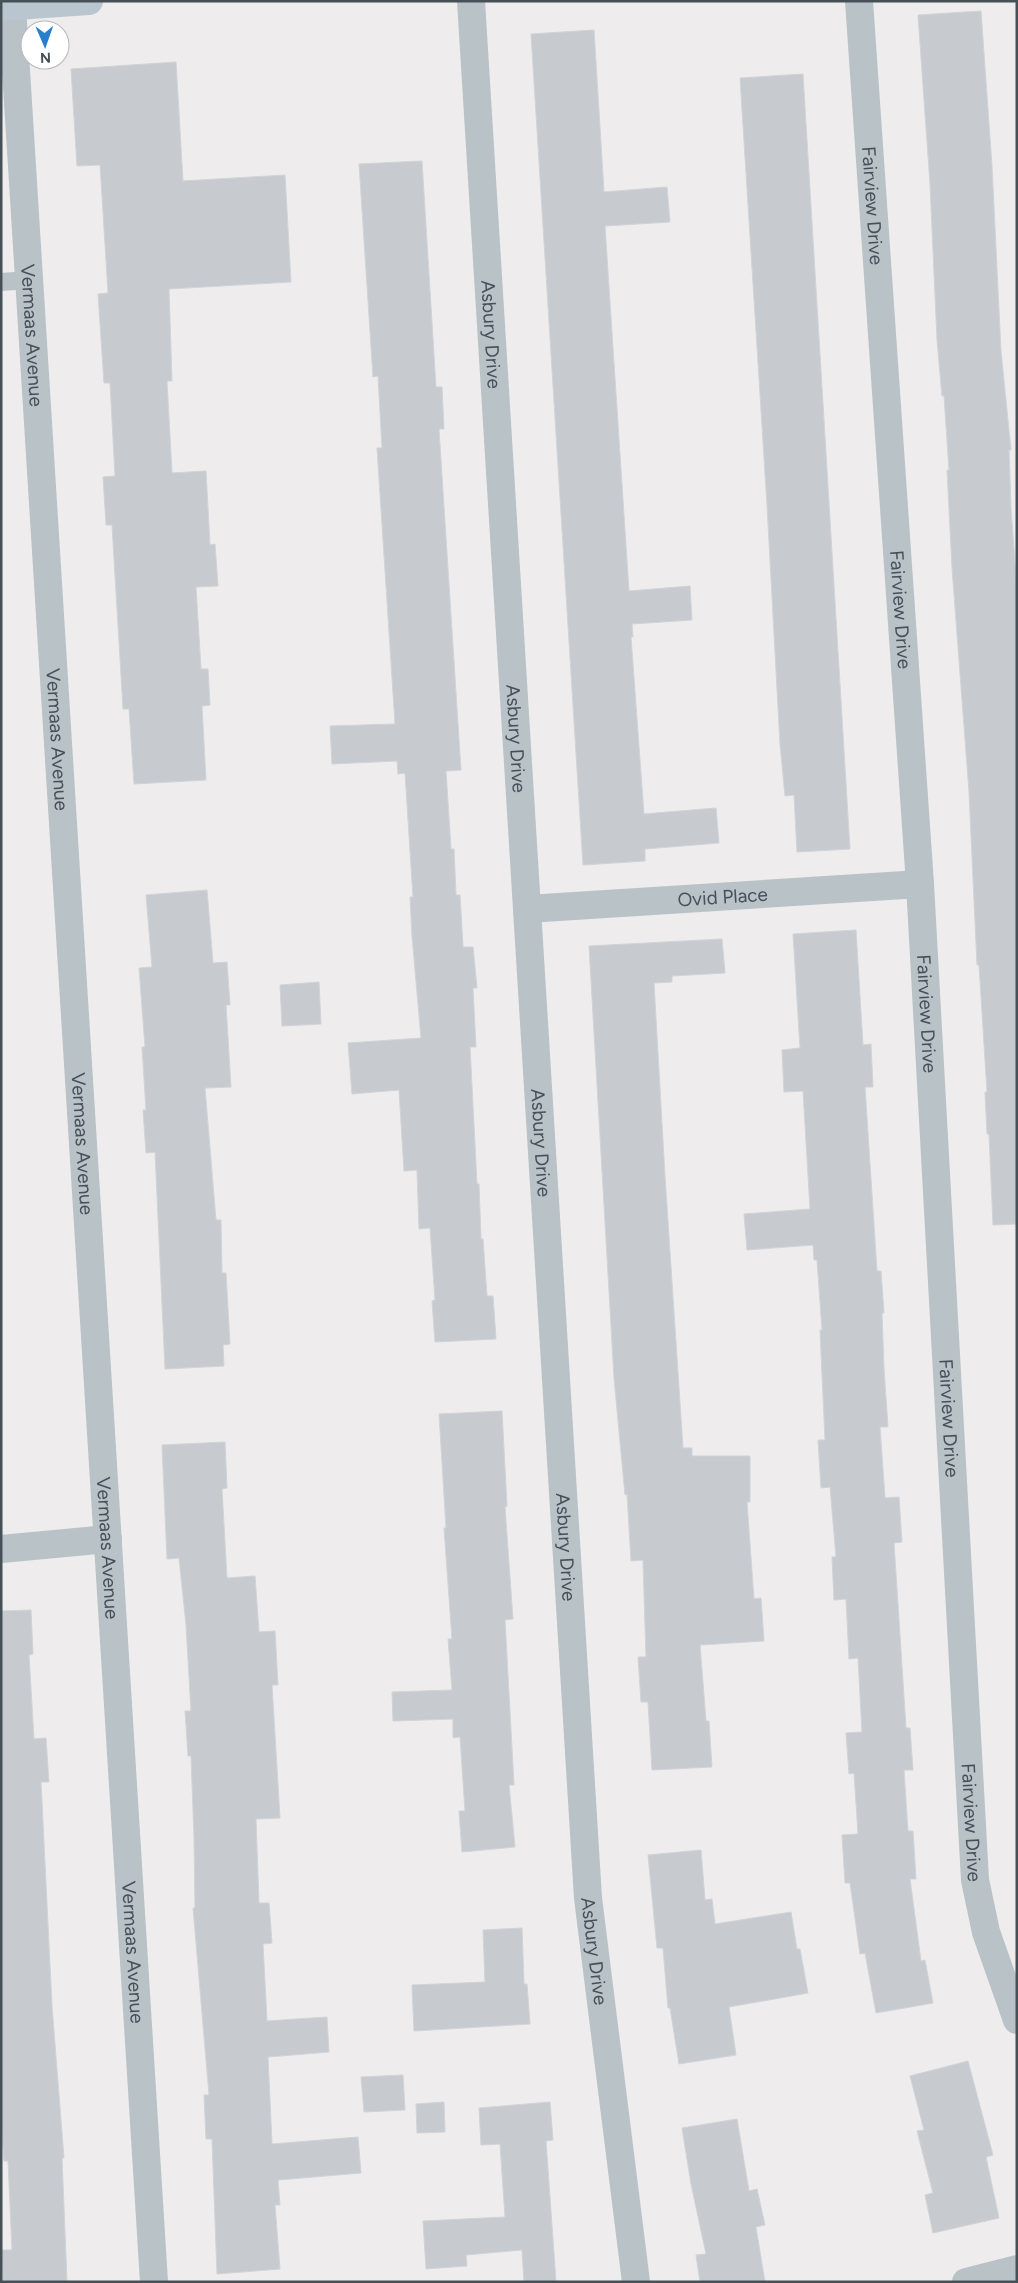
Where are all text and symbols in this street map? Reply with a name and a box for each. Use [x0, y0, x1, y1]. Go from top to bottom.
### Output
north arrow [20, 20, 70, 70]
text: N [40, 49, 51, 66]
street label: Fairview Drive [857, 145, 888, 266]
street label: Vermaas Avenue [16, 263, 48, 407]
street label: Asbury Drive [476, 279, 506, 389]
street label: Fairview Drive [885, 550, 916, 670]
street label: Vermaas Avenue [41, 668, 73, 812]
street label: Asbury Drive [501, 684, 531, 794]
street label: Ovid Place [677, 883, 769, 911]
street label: Fairview Drive [912, 954, 941, 1074]
street label: Vermaas Avenue [67, 1072, 98, 1216]
street label: Asbury Drive [526, 1088, 556, 1198]
street label: Fairview Drive [934, 1358, 964, 1478]
street label: Vermaas Avenue [92, 1476, 124, 1620]
street label: Asbury Drive [551, 1492, 581, 1602]
street label: Fairview Drive [957, 1763, 986, 1882]
street label: Vermaas Avenue [117, 1880, 149, 2024]
street label: Asbury Drive [576, 1896, 612, 2006]

